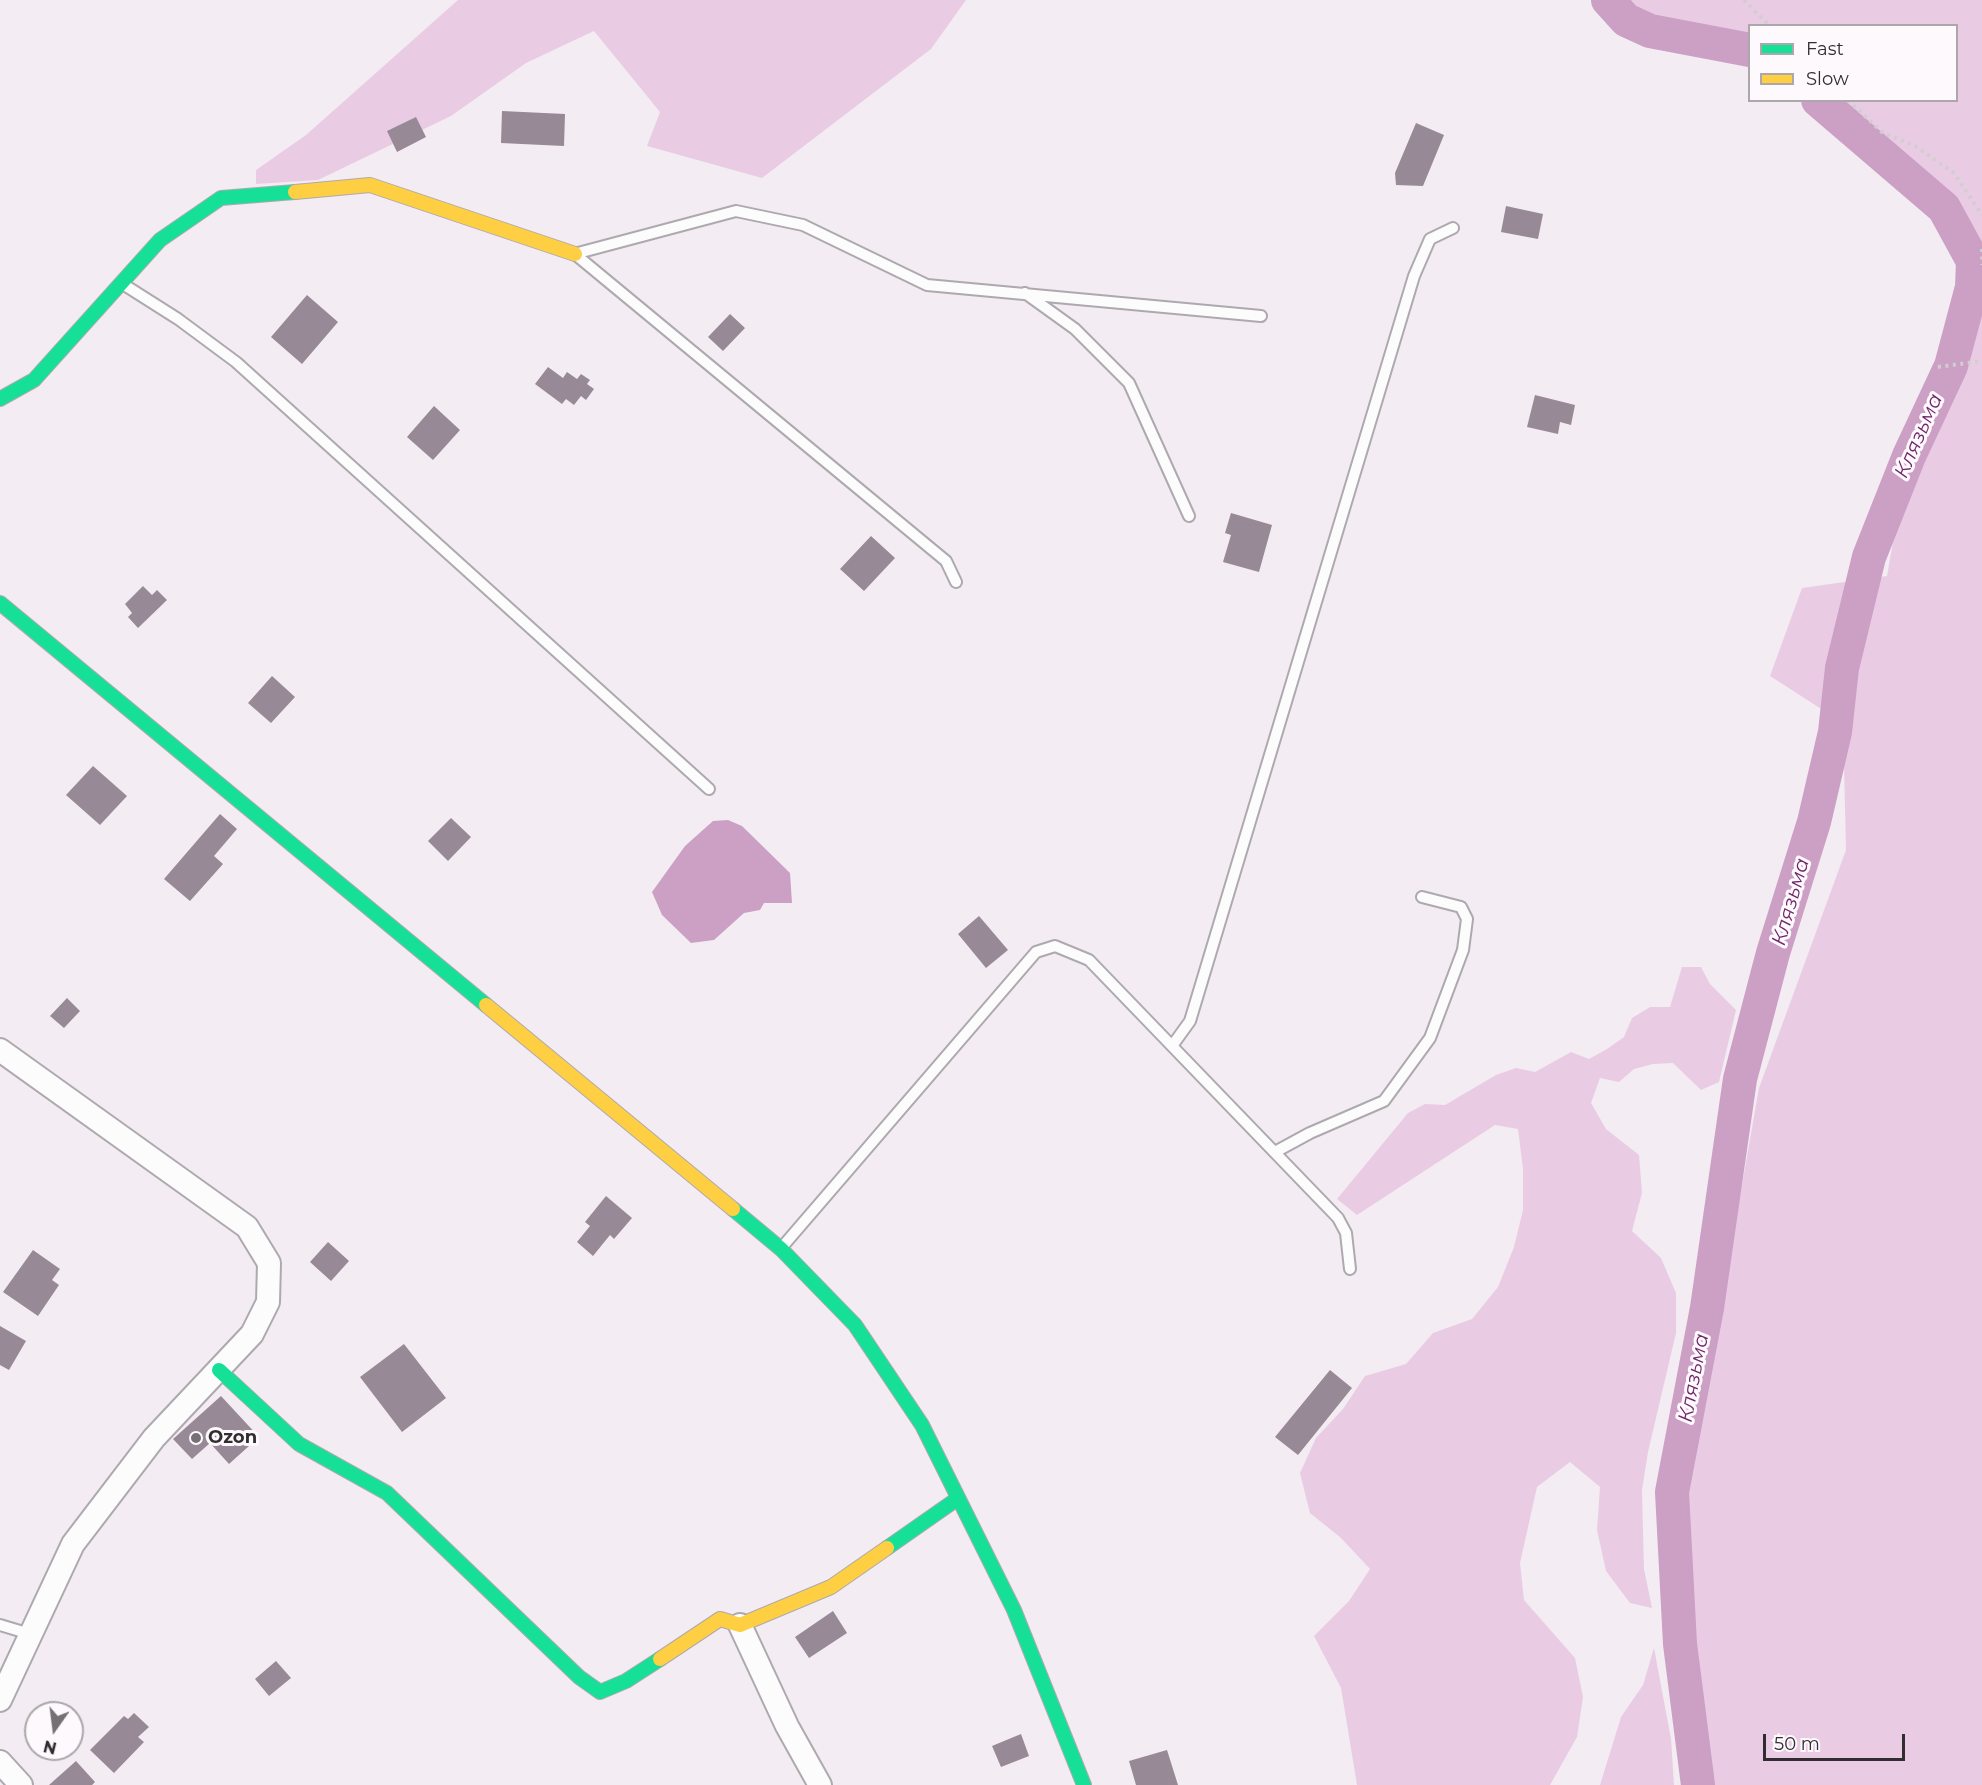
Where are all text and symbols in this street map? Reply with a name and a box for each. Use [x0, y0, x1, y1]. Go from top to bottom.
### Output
legend [1748, 24, 1958, 102]
text: Fast [1806, 38, 1844, 60]
text: Slow [1806, 68, 1849, 90]
water label: Клязьма [1890, 390, 1948, 482]
water label: Клязьма [1767, 856, 1815, 948]
water label: Клязьма [1674, 1332, 1714, 1424]
place label: Ozon [208, 1427, 257, 1449]
marker: Ozon [189, 1431, 203, 1445]
north arrow [24, 1701, 84, 1761]
scale bar [1766, 1722, 1908, 1760]
text: 50 m [1774, 1733, 1820, 1755]
text: N [41, 1736, 59, 1758]

